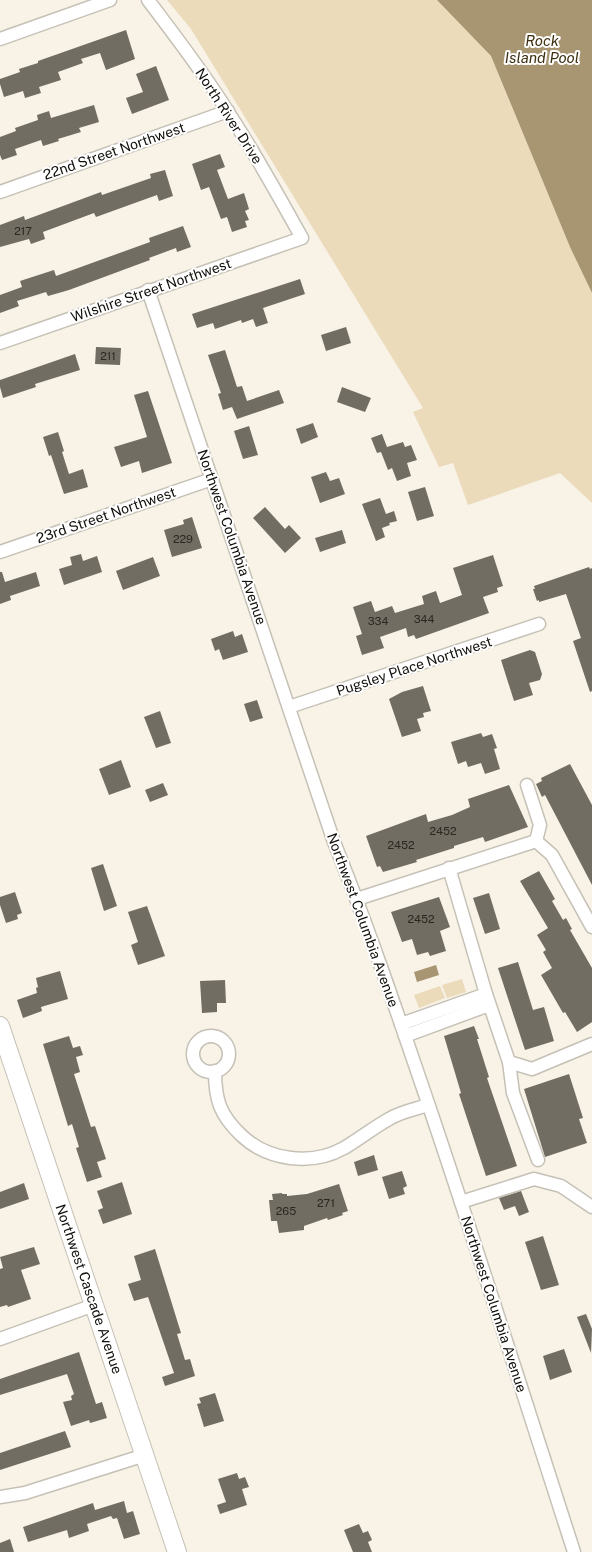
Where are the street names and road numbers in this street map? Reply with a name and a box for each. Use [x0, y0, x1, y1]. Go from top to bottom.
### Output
street label: North River Drive [192, 65, 266, 167]
street label: 22nd Street Northwest [41, 119, 187, 183]
street label: Wilshire Street Northwest [69, 255, 233, 325]
street label: Northwest Columbia Avenue [194, 447, 270, 627]
street label: 23rd Street Northwest [34, 484, 178, 546]
street label: Pugsley Place Northwest [334, 633, 494, 699]
street label: Northwest Columbia Avenue [324, 831, 402, 1009]
street label: Northwest Cascade Avenue [52, 1202, 126, 1376]
street label: Northwest Columbia Avenue [458, 1214, 530, 1394]

